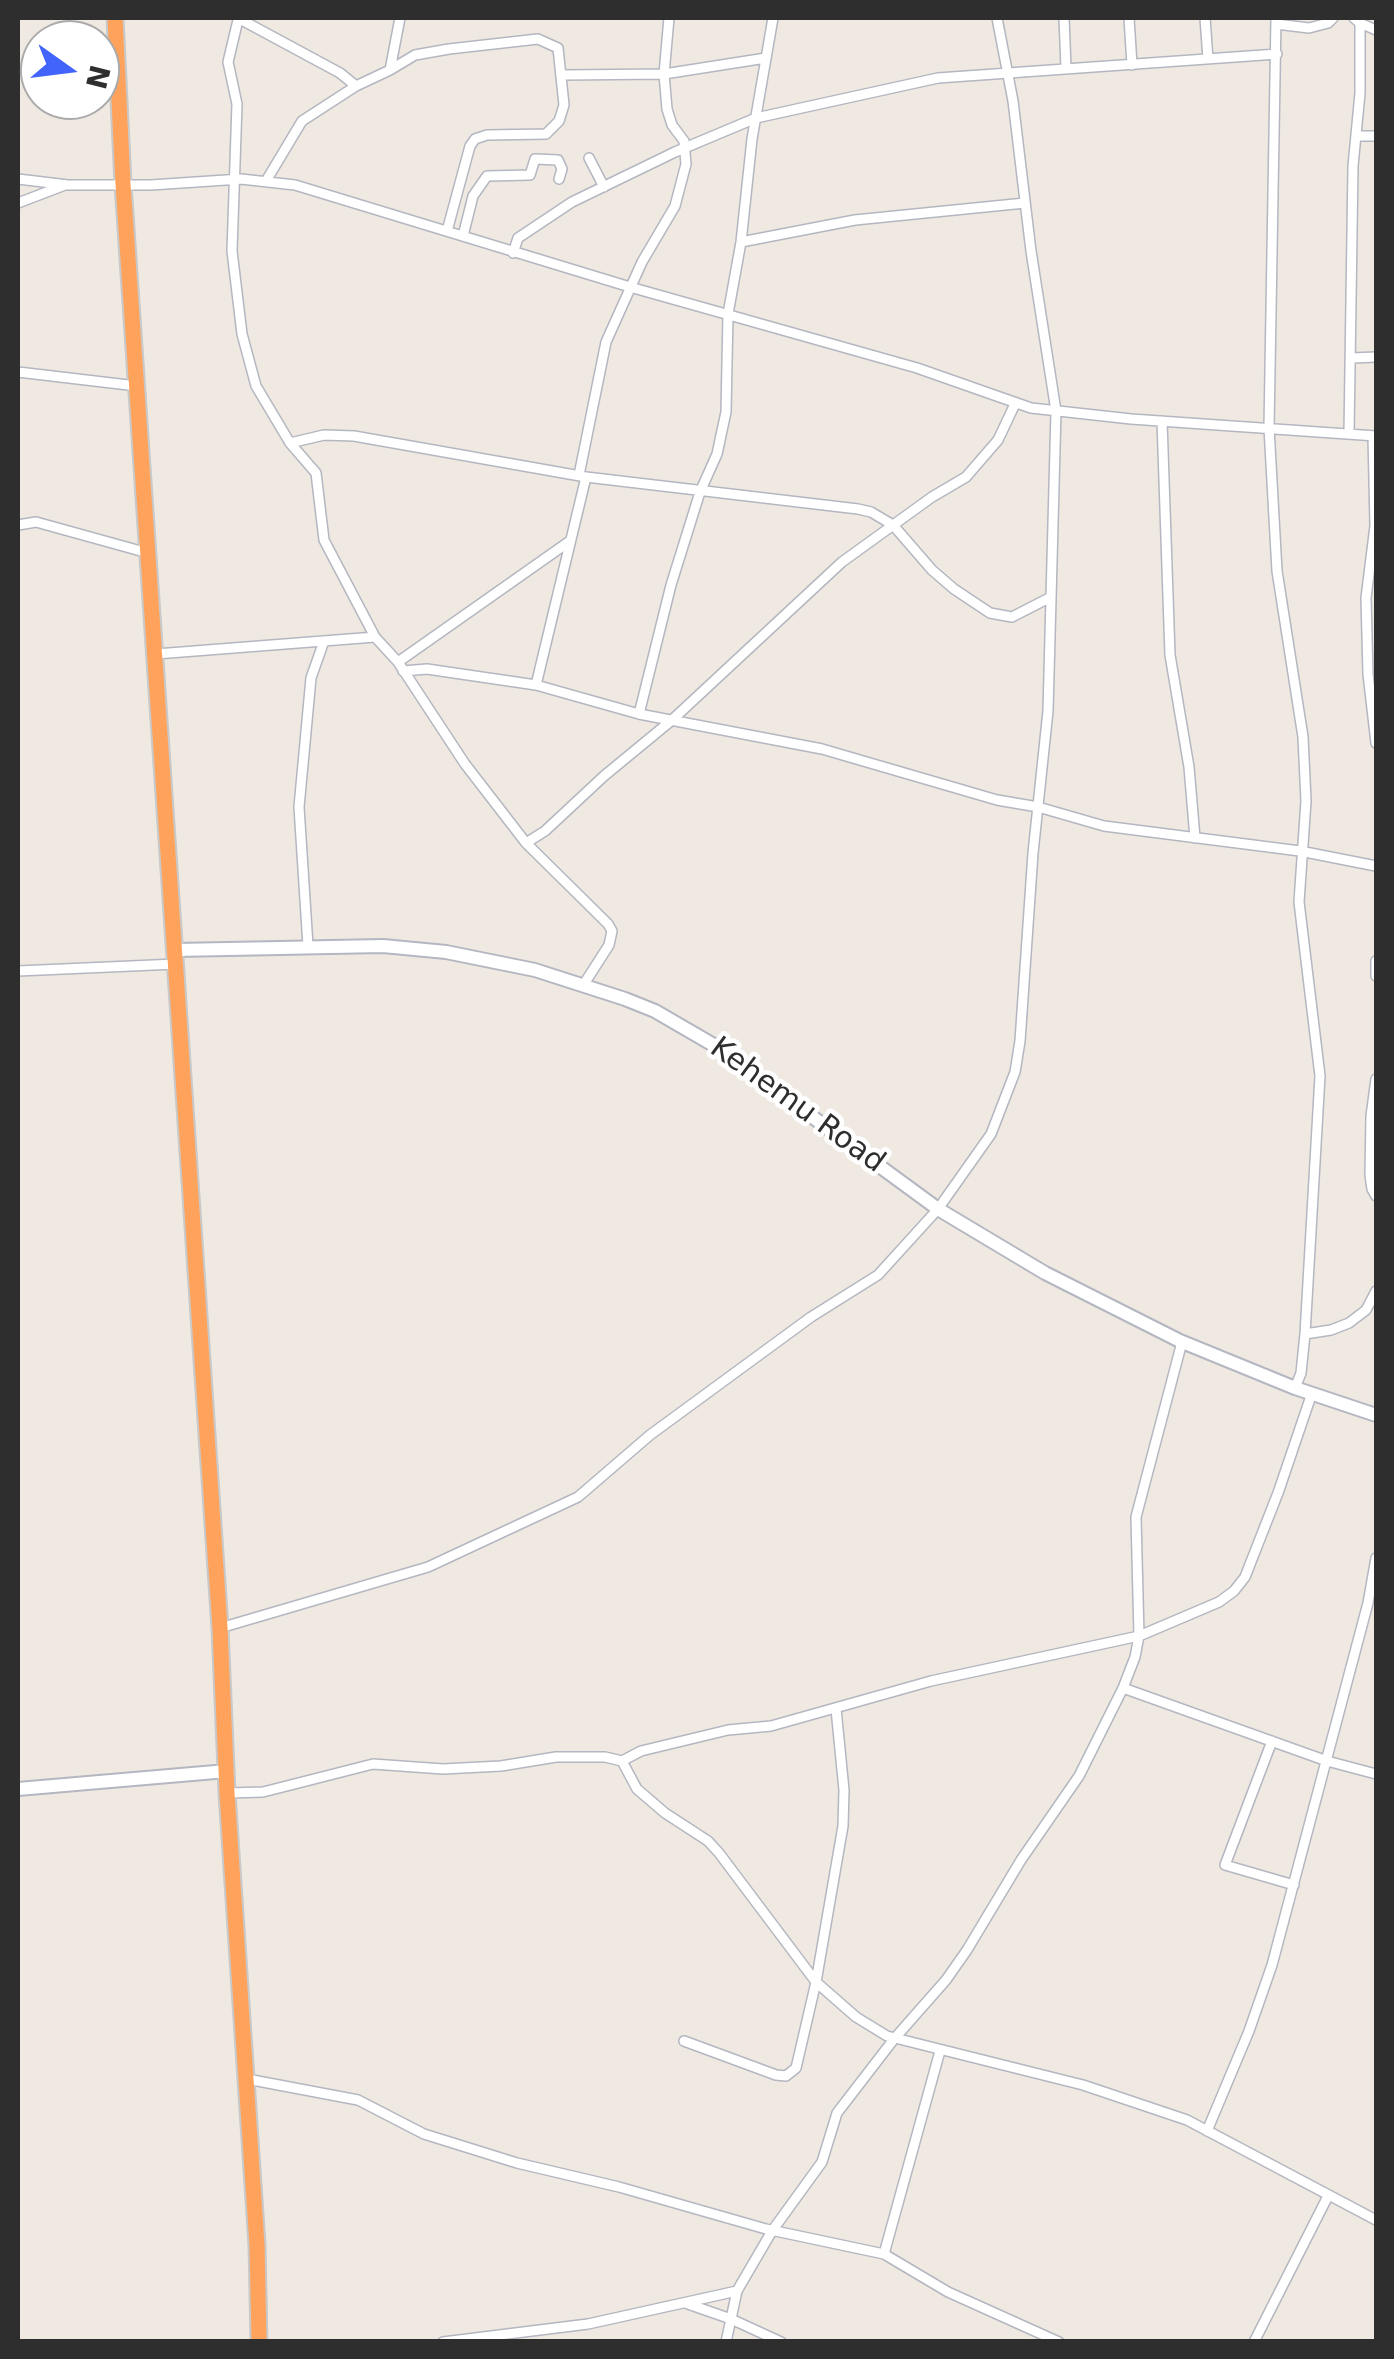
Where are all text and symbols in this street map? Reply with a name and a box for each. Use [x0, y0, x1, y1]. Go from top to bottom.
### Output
north arrow [20, 20, 120, 120]
text: N [79, 62, 116, 92]
street label: Kehemu Road [703, 1031, 891, 1181]

